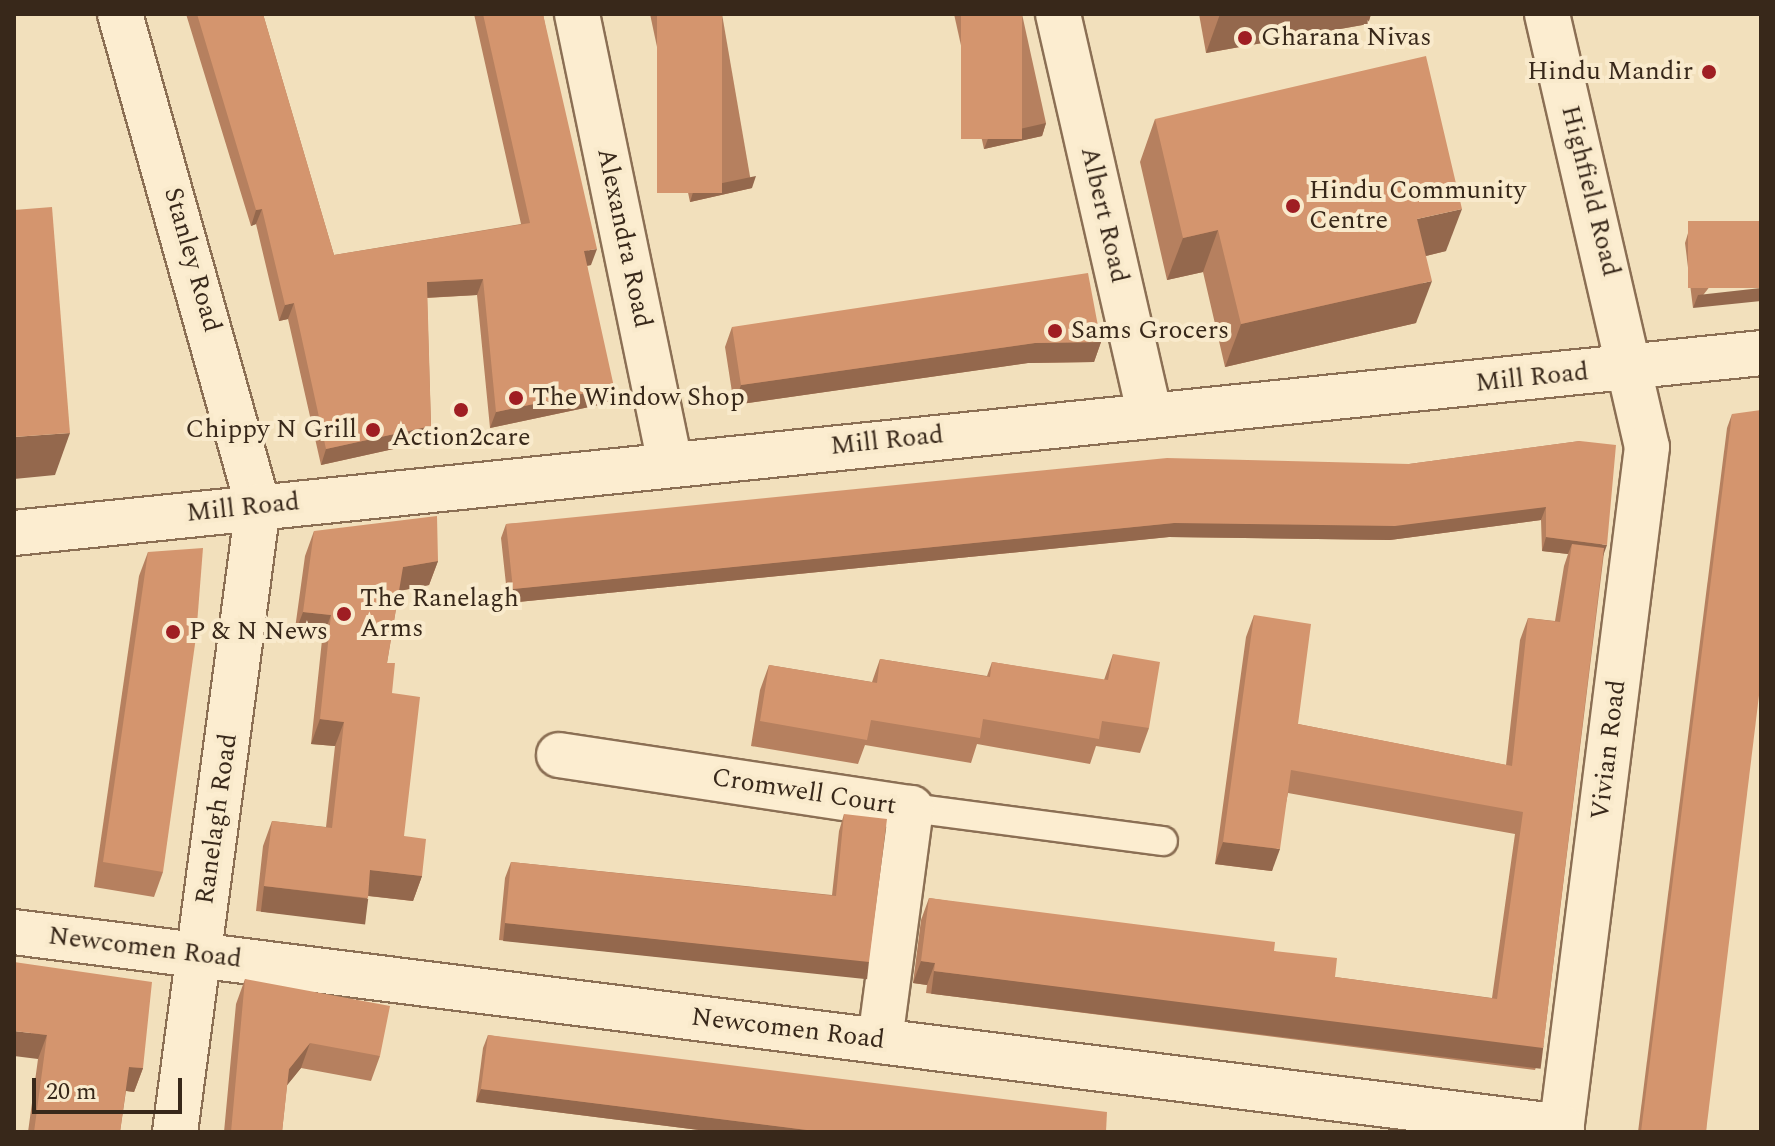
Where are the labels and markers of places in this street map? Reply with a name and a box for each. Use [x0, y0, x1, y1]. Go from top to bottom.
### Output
place label: Gharana Nivas [1261, 22, 1432, 54]
marker: Gharana Nivas [1236, 29, 1254, 47]
place label: Hindu Mandir [1527, 56, 1693, 88]
marker: Hindu Mandir [1700, 63, 1718, 81]
place label: Hindu Community Centre [1309, 175, 1526, 236]
marker: Hindu Community Centre [1284, 197, 1302, 215]
place label: Sams Grocers [1071, 315, 1229, 347]
marker: Sams Grocers [1046, 322, 1064, 340]
place label: The Window Shop [532, 382, 745, 414]
marker: The Window Shop [507, 389, 525, 407]
marker: Action2care [452, 401, 470, 419]
place label: Chippy N Grill [186, 414, 357, 446]
marker: Chippy N Grill [364, 421, 382, 439]
place label: Action2care [391, 422, 531, 454]
place label: The Ranelagh Arms [360, 583, 519, 644]
marker: The Ranelagh Arms [335, 605, 353, 623]
place label: P & N News [189, 616, 328, 648]
marker: P & N News [164, 623, 182, 641]

